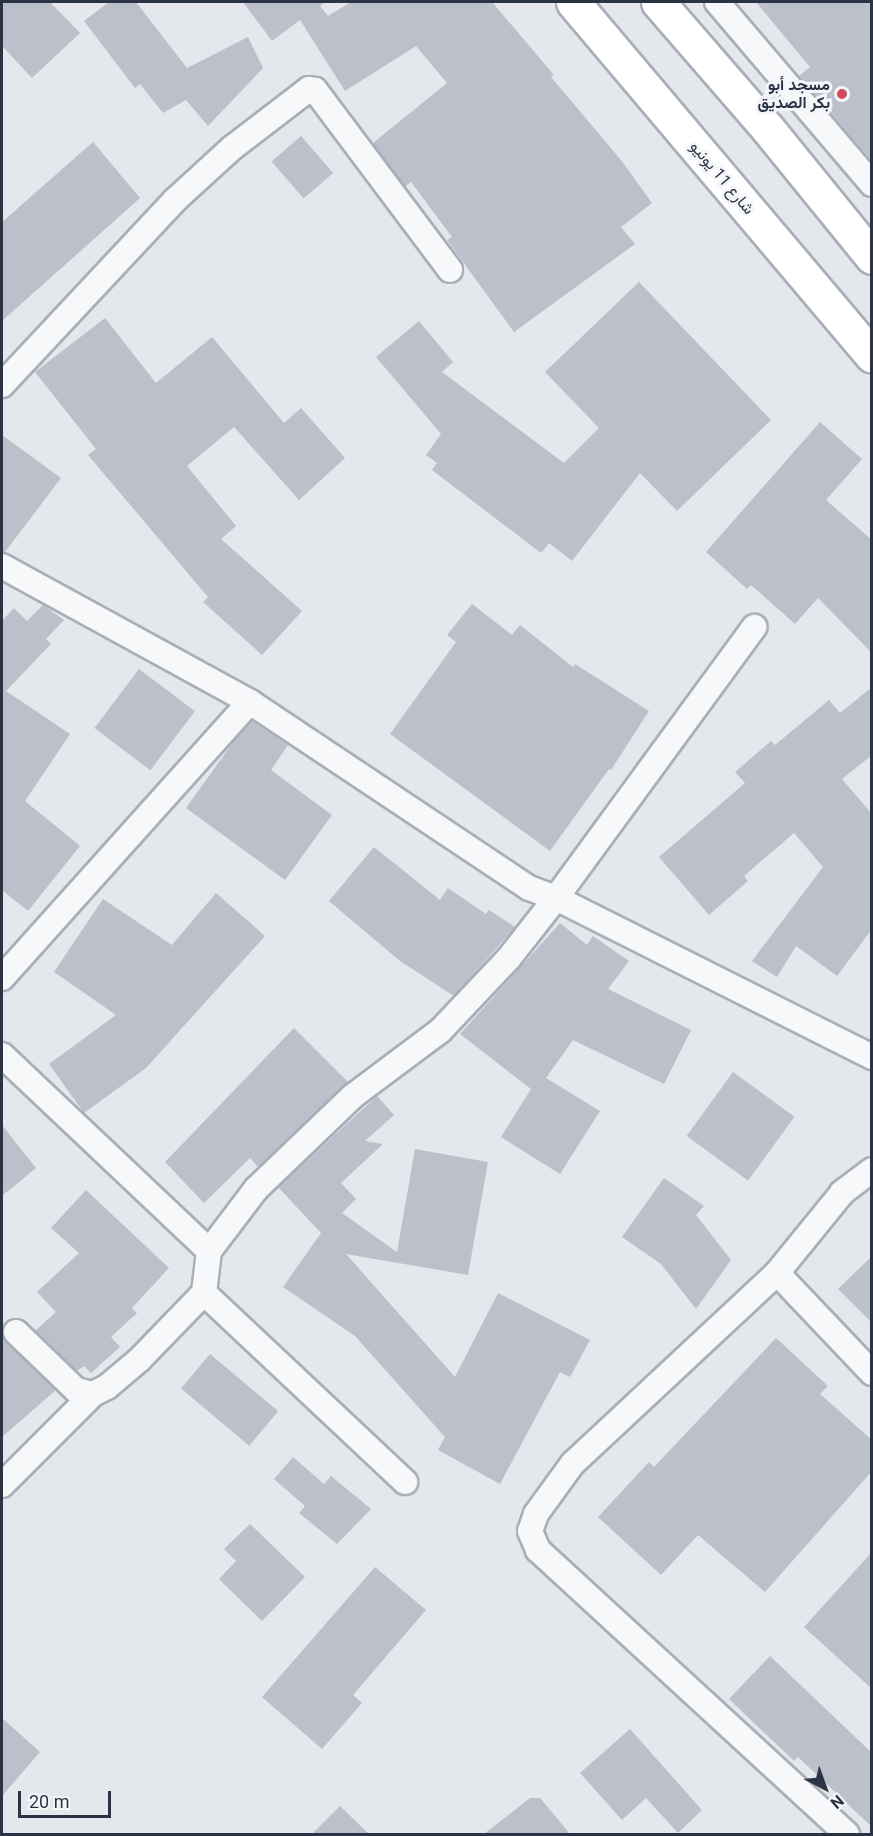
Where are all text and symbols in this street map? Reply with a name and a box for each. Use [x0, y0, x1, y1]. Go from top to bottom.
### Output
place label: مسجد أبو بكر الصديق [758, 75, 830, 113]
marker: مسجد أبو بكر الصديق [835, 87, 849, 101]
street label: شارع 11 يونيو [686, 138, 758, 218]
north arrow [795, 1758, 855, 1818]
scale bar [21, 1779, 114, 1817]
text: 20 m [29, 1791, 69, 1812]
text: N [827, 1791, 848, 1813]

